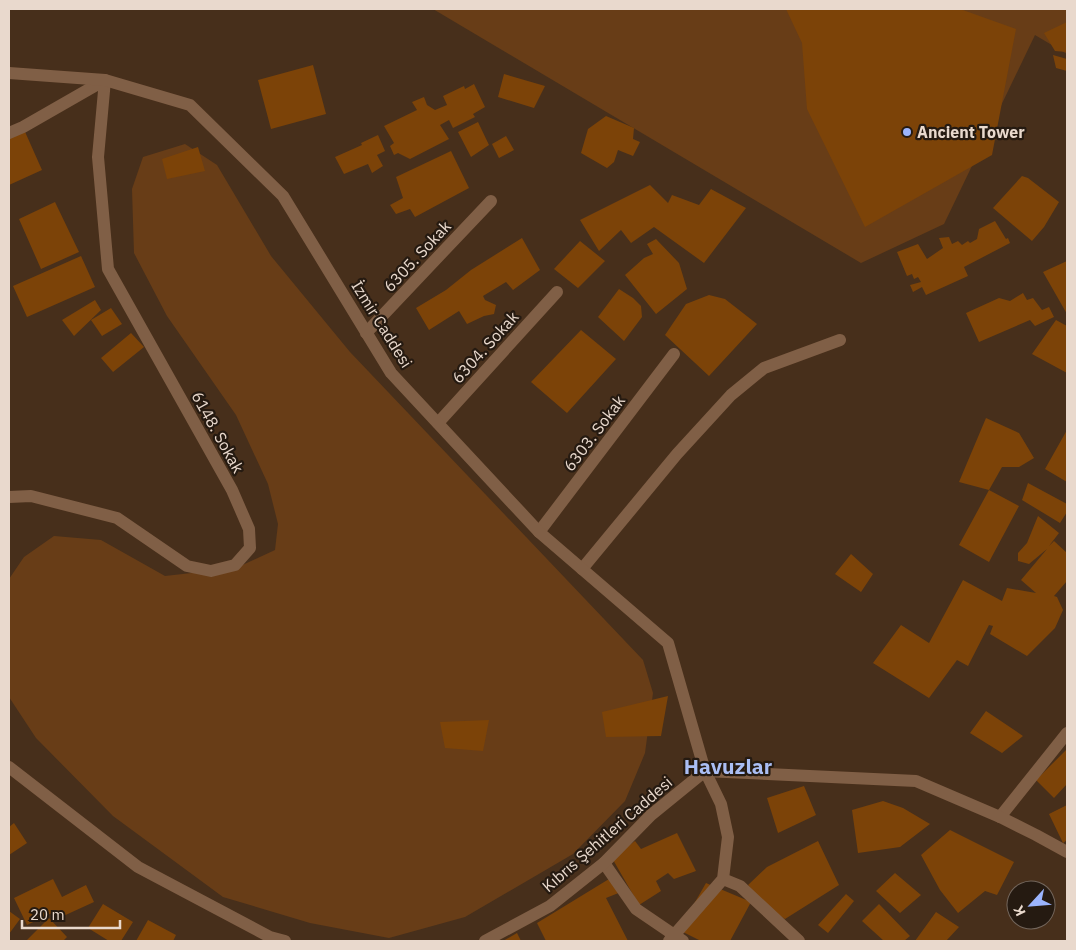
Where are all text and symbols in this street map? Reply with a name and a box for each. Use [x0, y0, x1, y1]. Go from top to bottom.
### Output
place label: Ancient Tower [917, 122, 1025, 142]
marker: Ancient Tower [901, 126, 913, 138]
street label: 6305. Sokak [379, 216, 455, 296]
street label: İzmir Caddesi [347, 277, 417, 371]
street label: 6304. Sokak [447, 306, 523, 387]
street label: 6148. Sokak [187, 388, 249, 477]
street label: 6303. Sokak [559, 391, 629, 475]
district label: Havuzlar [684, 752, 773, 780]
street label: Kıbrıs Şehitleri Caddesi [538, 772, 676, 896]
north arrow [1006, 880, 1056, 930]
scale bar [22, 898, 120, 930]
text: K [1009, 902, 1030, 919]
text: 20 m [30, 905, 65, 924]

